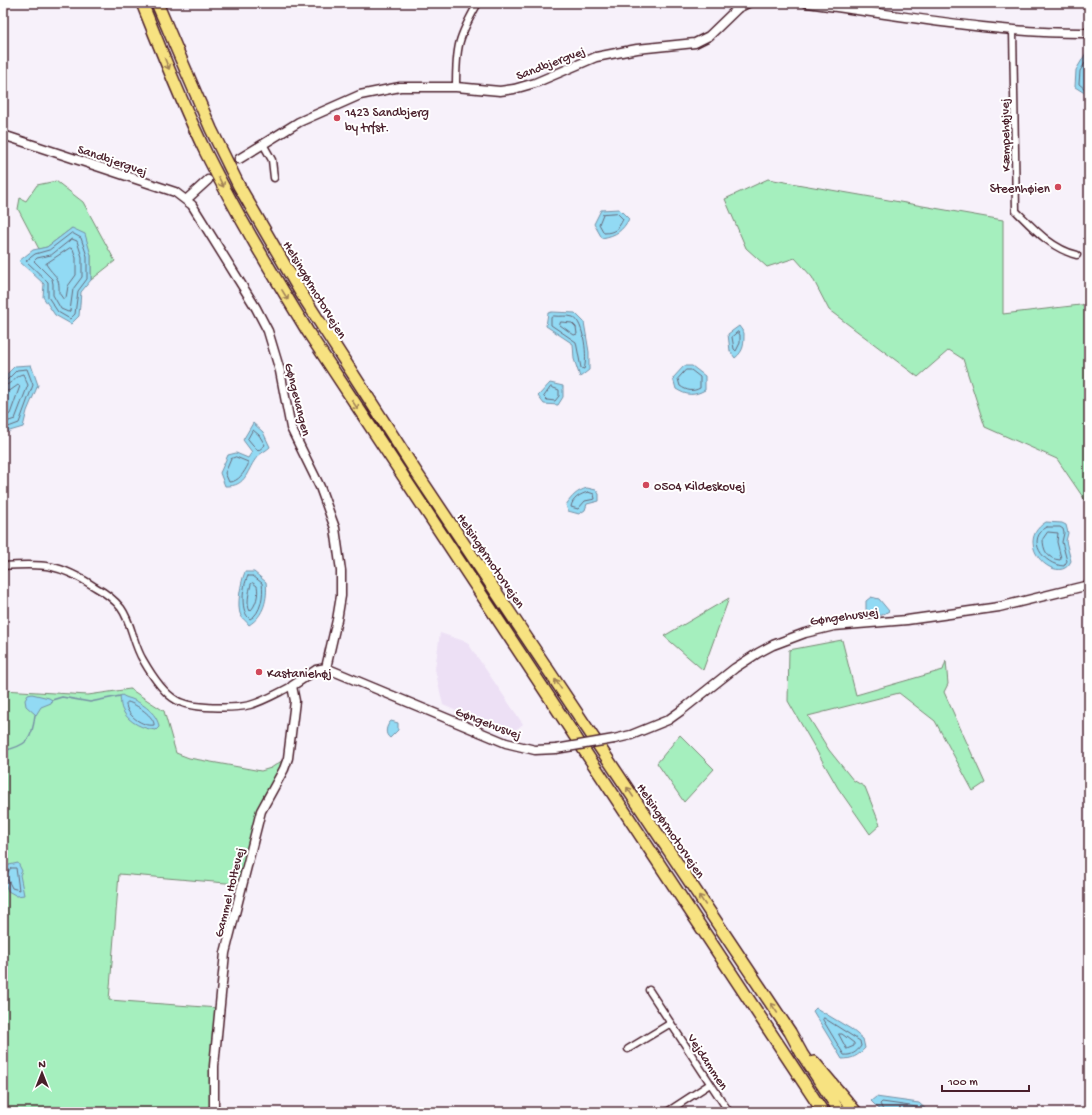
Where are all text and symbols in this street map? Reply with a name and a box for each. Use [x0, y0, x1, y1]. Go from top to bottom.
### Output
street label: Sandbjergvej [514, 44, 587, 84]
one-way arrow [163, 58, 171, 70]
street label: Kæmpehøjvej [998, 98, 1015, 172]
place label: 1423 Sandbjerg by trfst. [344, 106, 429, 136]
marker: 1423 Sandbjerg by trfst. [332, 113, 342, 123]
street label: Sandbjergvej [75, 142, 149, 180]
one-way arrow [218, 176, 225, 188]
place label: Steenhøien [990, 182, 1051, 197]
marker: Steenhøien [1053, 182, 1063, 192]
street label: Helsingørmotorvejen [279, 239, 349, 343]
one-way arrow [282, 289, 290, 301]
street label: Gøngevangen [280, 362, 313, 438]
one-way arrow [351, 399, 359, 410]
marker: 0504 Kildeskovej [641, 480, 651, 490]
place label: 0504 Kildeskovej [654, 480, 746, 495]
street label: Helsingørmotorvejen [453, 511, 528, 612]
street label: Gøngehusvej [809, 605, 880, 630]
marker: Kastaniehøj [254, 667, 264, 677]
place label: Kastaniehøj [267, 667, 332, 682]
one-way arrow [553, 678, 561, 690]
street label: Gøngehusvej [453, 705, 523, 744]
street label: Helsingørmotorvejen [633, 781, 708, 882]
one-way arrow [626, 787, 634, 798]
street label: Gammel Holtevej [212, 846, 249, 939]
one-way arrow [698, 895, 706, 906]
one-way arrow [770, 1003, 778, 1014]
street label: Vejdammen [683, 1031, 731, 1094]
north arrow [22, 1053, 62, 1093]
text: N [38, 1059, 46, 1071]
scale bar [942, 1067, 1029, 1093]
text: 100 m [947, 1076, 978, 1090]

